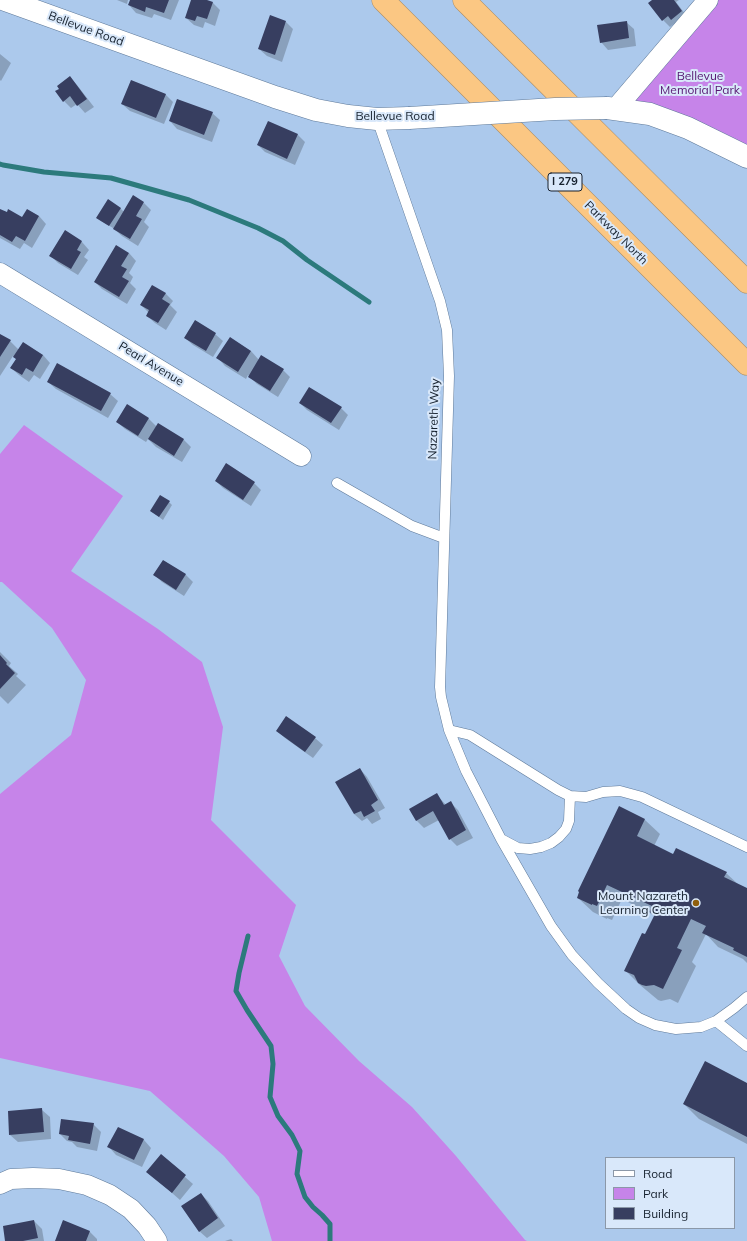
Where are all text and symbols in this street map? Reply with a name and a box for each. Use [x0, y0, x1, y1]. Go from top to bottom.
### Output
street label: Bellevue Road [46, 9, 126, 49]
park label: Bellevue Memorial Park [660, 69, 740, 97]
street label: Bellevue Road [355, 109, 435, 123]
road number: I 279 [548, 173, 582, 191]
street label: Parkway North [581, 198, 651, 268]
street label: Pearl Avenue [116, 339, 186, 389]
street label: Nazareth Way [425, 378, 443, 460]
place label: Mount Nazareth Learning Center [598, 889, 688, 917]
marker: Mount Nazareth Learning Center [691, 898, 701, 908]
legend [605, 1157, 735, 1229]
text: Road [643, 1166, 672, 1181]
text: Park [643, 1186, 668, 1201]
text: Building [643, 1206, 688, 1221]

